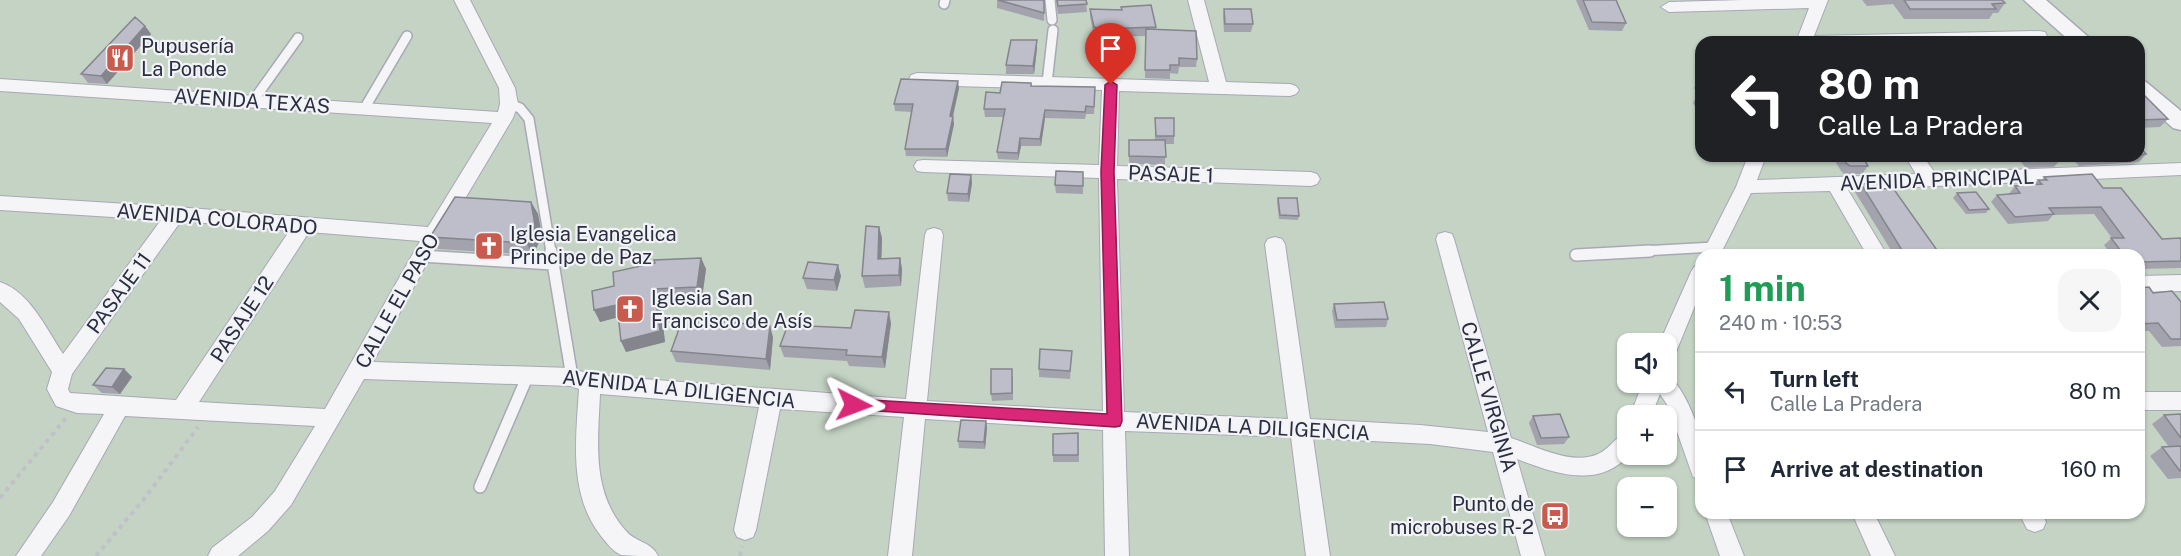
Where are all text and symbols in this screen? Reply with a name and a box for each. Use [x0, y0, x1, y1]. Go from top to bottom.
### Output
pin [1085, 23, 1136, 85]
icon: arrive [1094, 32, 1127, 65]
place label: Pupusería La Ponde [141, 34, 234, 81]
restaurant icon: Pupusería La Ponde [104, 42, 136, 74]
text: 80 m [1818, 59, 1920, 108]
icon: left [1719, 60, 1797, 138]
street label: AVENIDA TEXAS [173, 84, 331, 118]
text: Calle La Pradera [1818, 109, 2024, 141]
street label: PASAJE 1 [1128, 161, 1214, 187]
street label: AVENIDA PRINCIPAL [1839, 165, 2035, 195]
street label: AVENIDA COLORADO [116, 198, 318, 240]
place label: Iglesia Evangelica Principe de Paz [510, 222, 677, 269]
street label: CALLE EL PASO [350, 229, 444, 373]
church icon: Iglesia Evangelica Principe de Paz [473, 230, 505, 262]
street label: PASAJE 11 [82, 248, 156, 338]
text: 1 min [1719, 267, 1806, 309]
button: close [2058, 269, 2121, 332]
street label: PASAJE 12 [205, 271, 279, 367]
place label: Iglesia San Francisco de Asís [651, 286, 812, 333]
church icon: Iglesia San Francisco de Asís [614, 293, 646, 325]
text: 240 m · 10:53 [1719, 311, 1842, 335]
street label: CALLE VIRGINIA [1456, 319, 1522, 475]
map controls [1617, 333, 1677, 537]
button: sound [1617, 333, 1677, 393]
street label: AVENIDA LA DILIGENCIA [561, 365, 797, 413]
text: Turn left [1770, 366, 1859, 392]
position arrow [822, 373, 886, 437]
icon: left [1719, 375, 1752, 408]
text: 80 m [2069, 378, 2121, 404]
text: Calle La Pradera [1770, 392, 1922, 416]
button: + [1617, 405, 1677, 465]
street label: AVENIDA LA DILIGENCIA [1135, 409, 1371, 445]
icon: arrive [1719, 453, 1752, 486]
text: Arrive at destination [1770, 456, 1983, 482]
text: 160 m [2061, 456, 2121, 482]
button: − [1617, 477, 1677, 537]
place label: Punto de microbuses R-2 [1390, 492, 1534, 539]
bus stop icon: Punto de microbuses R-2 [1539, 500, 1571, 532]

